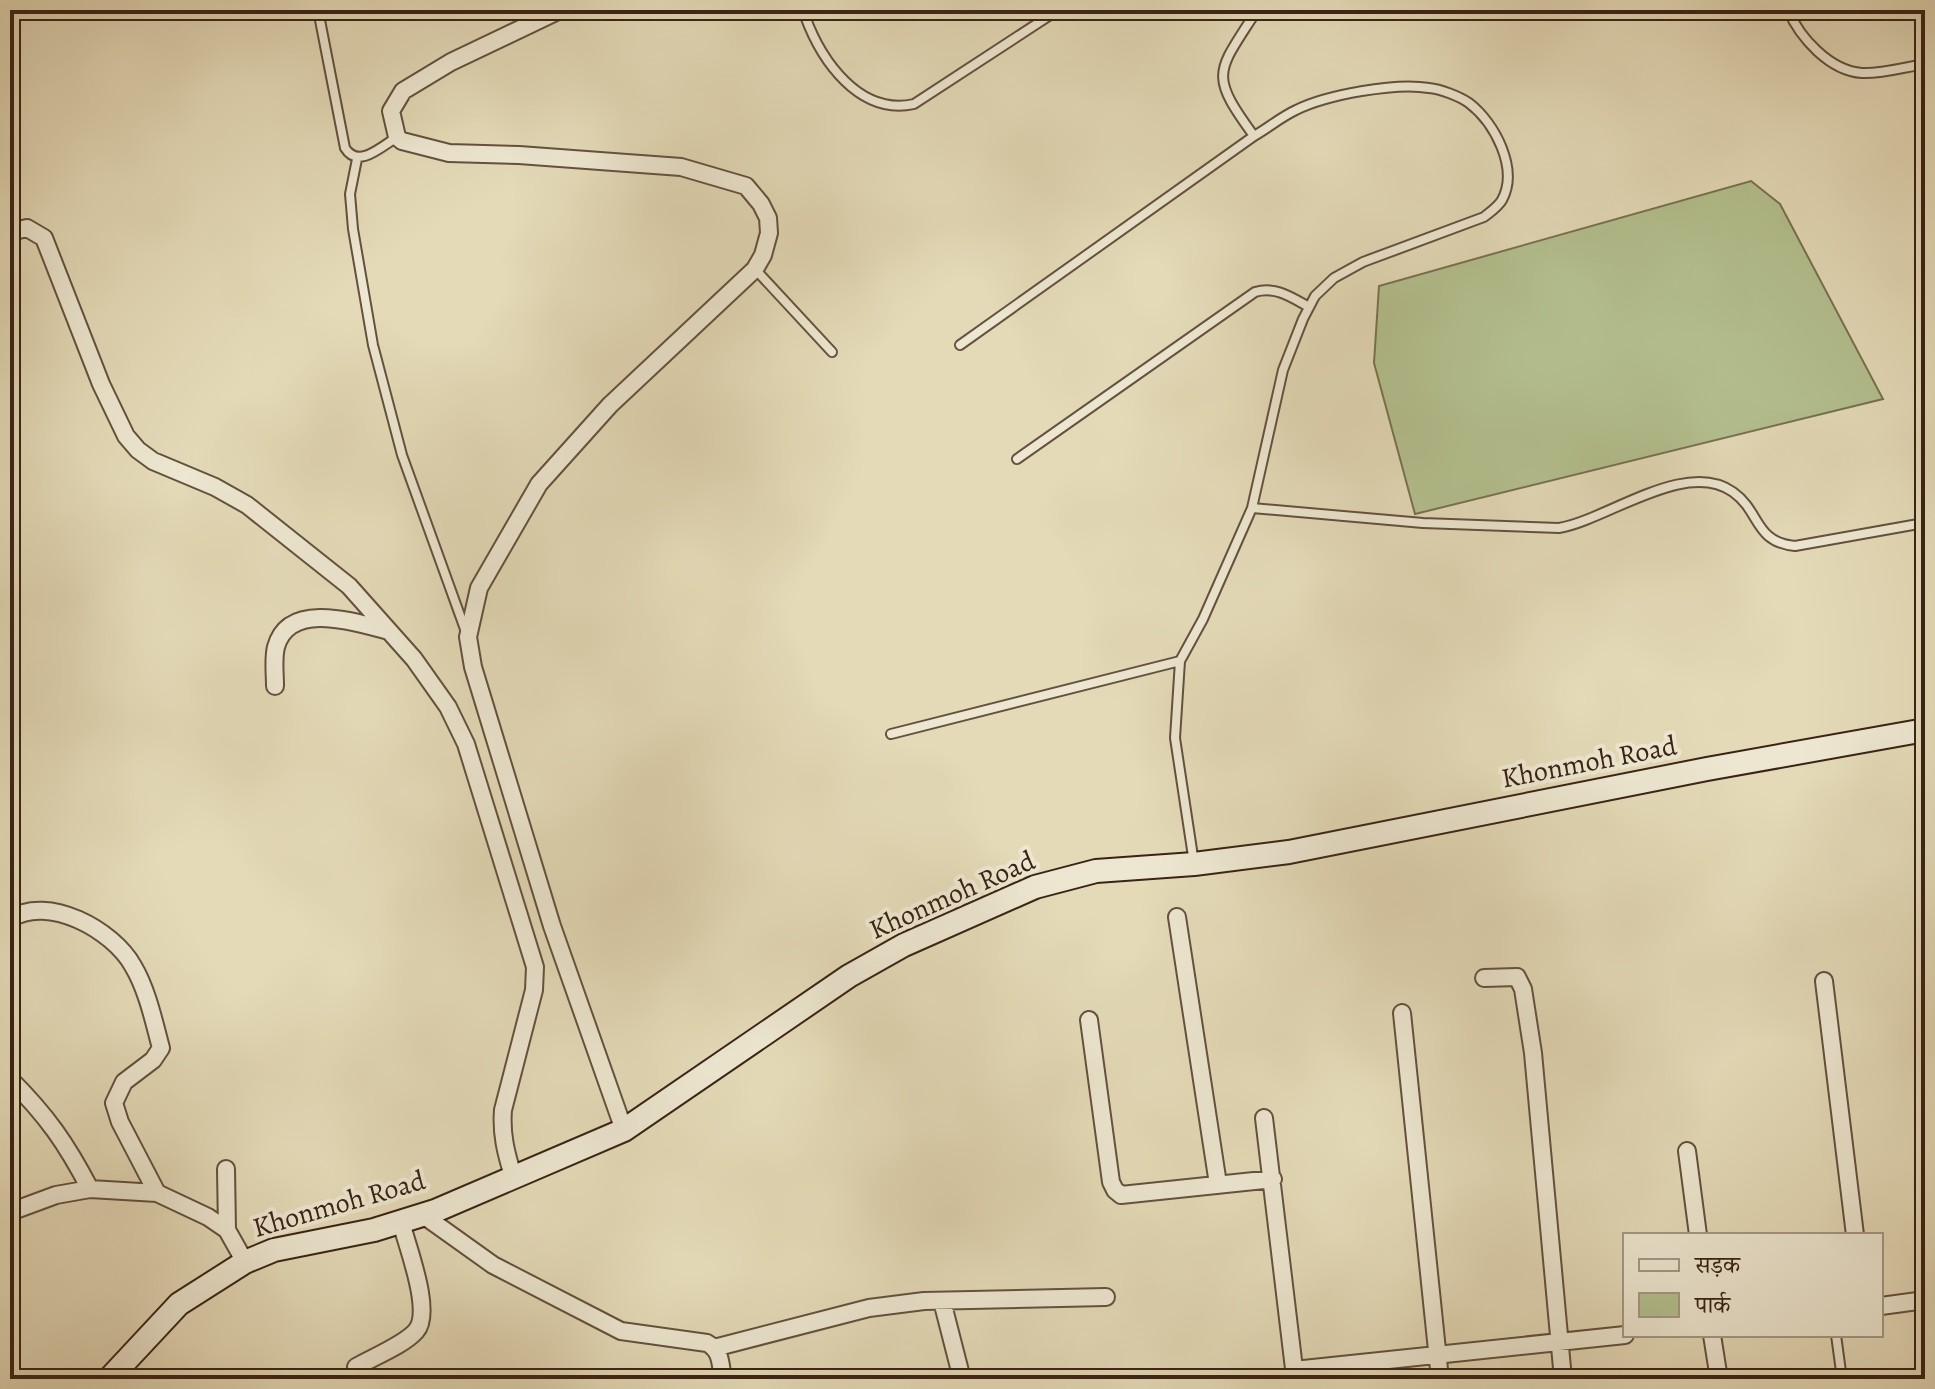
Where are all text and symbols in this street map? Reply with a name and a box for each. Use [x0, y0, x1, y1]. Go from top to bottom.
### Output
street label: Khonmoh Road [1498, 726, 1681, 798]
street label: Khonmoh Road [863, 841, 1042, 949]
street label: Khonmoh Road [248, 1161, 431, 1247]
legend [1623, 1233, 1883, 1337]
text: सड़क [1694, 1249, 1742, 1281]
text: पार्क [1694, 1289, 1732, 1321]

